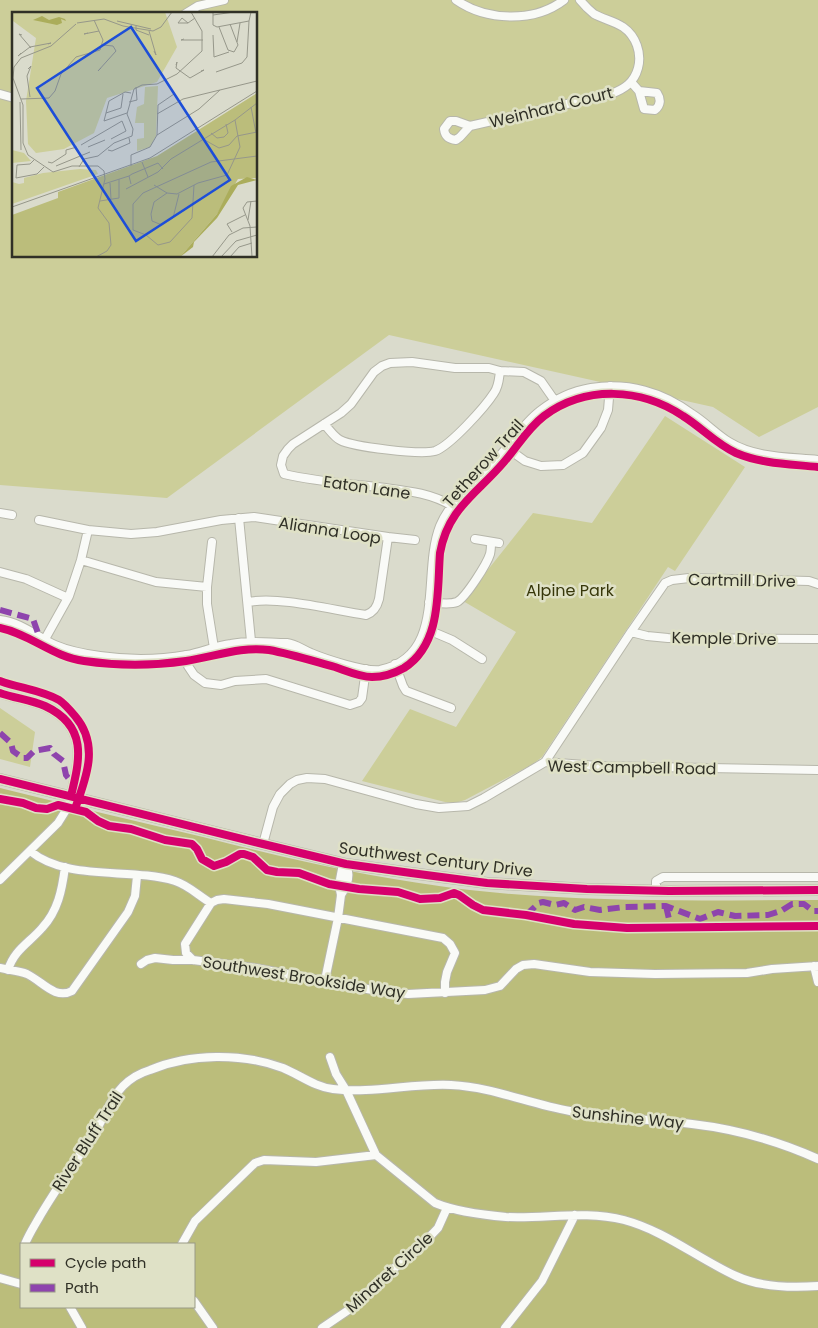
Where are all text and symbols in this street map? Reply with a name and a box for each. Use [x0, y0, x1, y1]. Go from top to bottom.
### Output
inset map [12, 12, 258, 258]
street label: Weinhard Court [487, 81, 615, 134]
street label: Tetherow Trail [438, 414, 529, 512]
street label: Eaton Lane [322, 470, 412, 505]
street label: Alianna Loop [277, 511, 383, 550]
street label: Cartmill Drive [688, 568, 796, 593]
park label: Alpine Park [526, 579, 615, 602]
street label: Kemple Drive [671, 626, 777, 651]
street label: West Campbell Road [547, 755, 717, 780]
street label: Southwest Century Drive [338, 836, 534, 883]
street label: Southwest Brookside Way [201, 950, 407, 1005]
street label: River Bluff Trail [46, 1087, 128, 1196]
street label: Sunshine Way [571, 1100, 685, 1135]
street label: Minaret Circle [341, 1227, 438, 1318]
legend [20, 1243, 195, 1308]
text: Cycle path [65, 1252, 146, 1273]
text: Path [65, 1277, 99, 1298]

